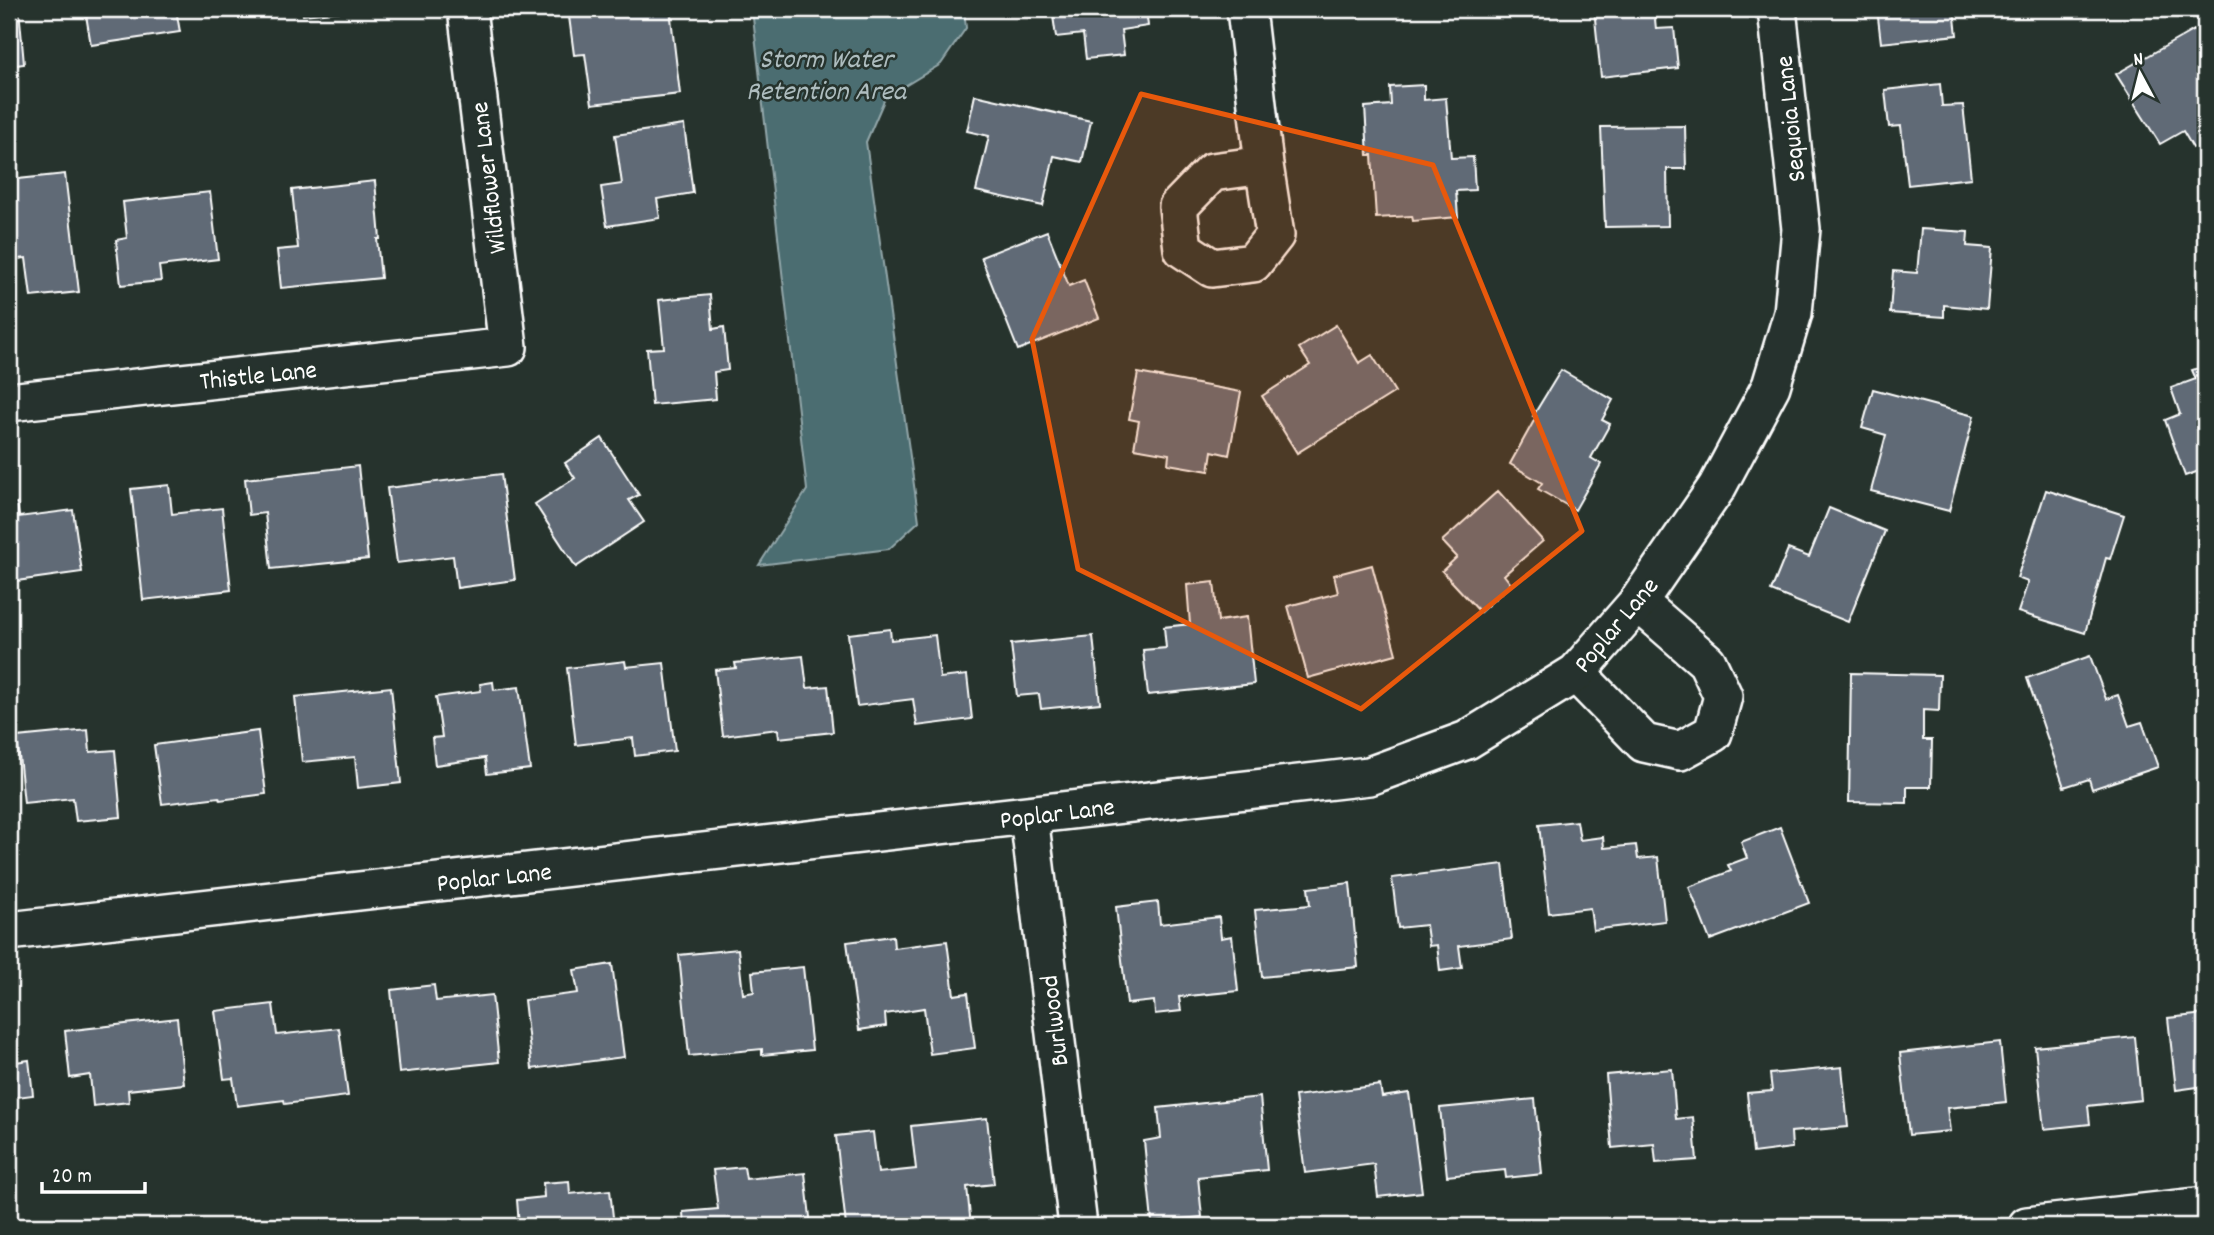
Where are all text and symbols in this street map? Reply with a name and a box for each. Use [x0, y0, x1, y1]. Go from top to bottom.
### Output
north arrow [2106, 38, 2176, 108]
water label: Storm Water Retention Area [746, 42, 908, 114]
text: N [2132, 47, 2145, 75]
street label: Sequoia Lane [1767, 54, 1817, 183]
street label: Wildflower Lane [463, 100, 518, 256]
street label: Thistle Lane [198, 353, 319, 402]
street label: Poplar Lane [1566, 570, 1669, 682]
street label: Poplar Lane [998, 790, 1117, 841]
street label: Poplar Lane [435, 855, 554, 904]
street label: Burlwood [1033, 973, 1080, 1068]
scale bar [42, 1151, 145, 1195]
text: 20 m [52, 1163, 92, 1193]

